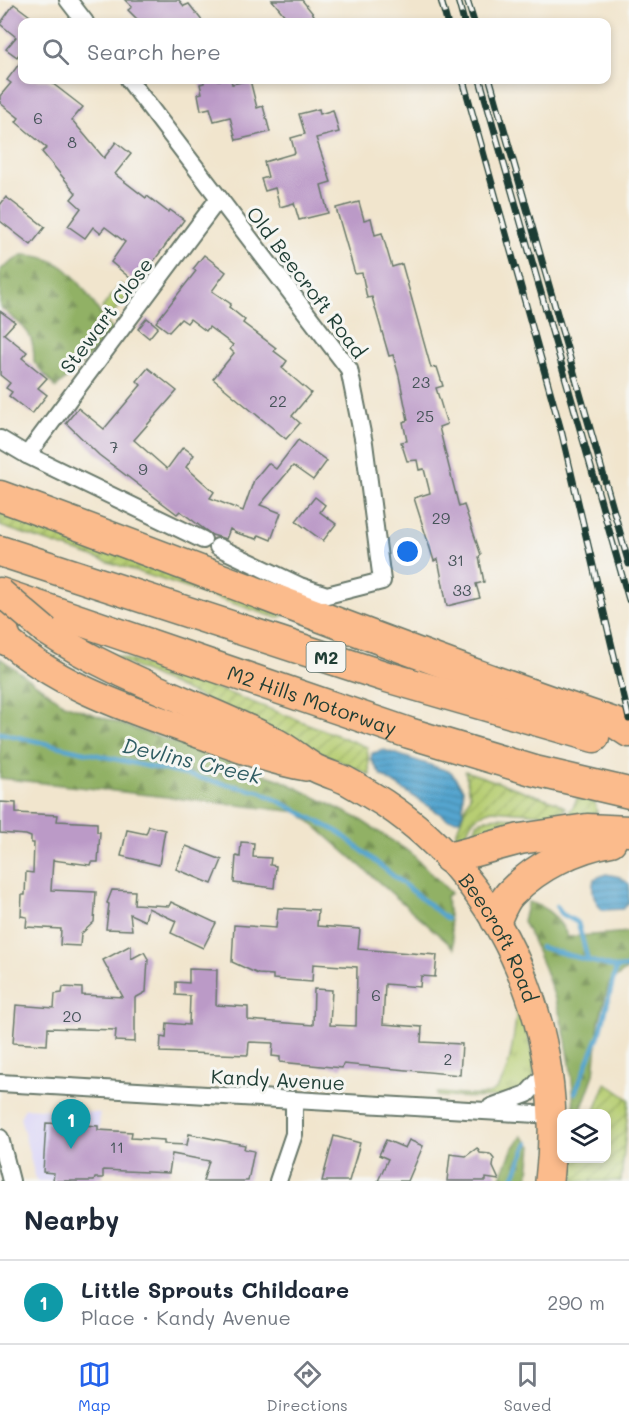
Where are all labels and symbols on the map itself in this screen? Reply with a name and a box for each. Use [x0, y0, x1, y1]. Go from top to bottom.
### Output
house number: 6 [33, 107, 43, 128]
house number: 8 [67, 131, 77, 152]
street label: Old Beecroft Road [241, 201, 373, 363]
street label: Stewart Close [54, 252, 158, 378]
house number: 23 [412, 371, 430, 392]
house number: 22 [269, 390, 287, 411]
house number: 25 [416, 405, 434, 426]
house number: 7 [110, 436, 119, 457]
house number: 9 [138, 458, 148, 479]
house number: 29 [432, 507, 450, 528]
your location [393, 537, 422, 566]
house number: 31 [448, 549, 464, 570]
house number: 33 [453, 579, 471, 600]
road number: M2 [306, 642, 346, 672]
street label: M2 Hills Motorway [224, 659, 400, 741]
water label: Devlins Creek [120, 731, 265, 789]
street label: Beecroft Road [453, 867, 544, 1005]
house number: 6 [371, 984, 381, 1005]
house number: 20 [63, 1005, 82, 1026]
house number: 2 [444, 1048, 452, 1069]
street label: Kandy Avenue [210, 1063, 346, 1095]
pin: 1 [52, 1100, 90, 1149]
house number: 11 [110, 1136, 124, 1157]

